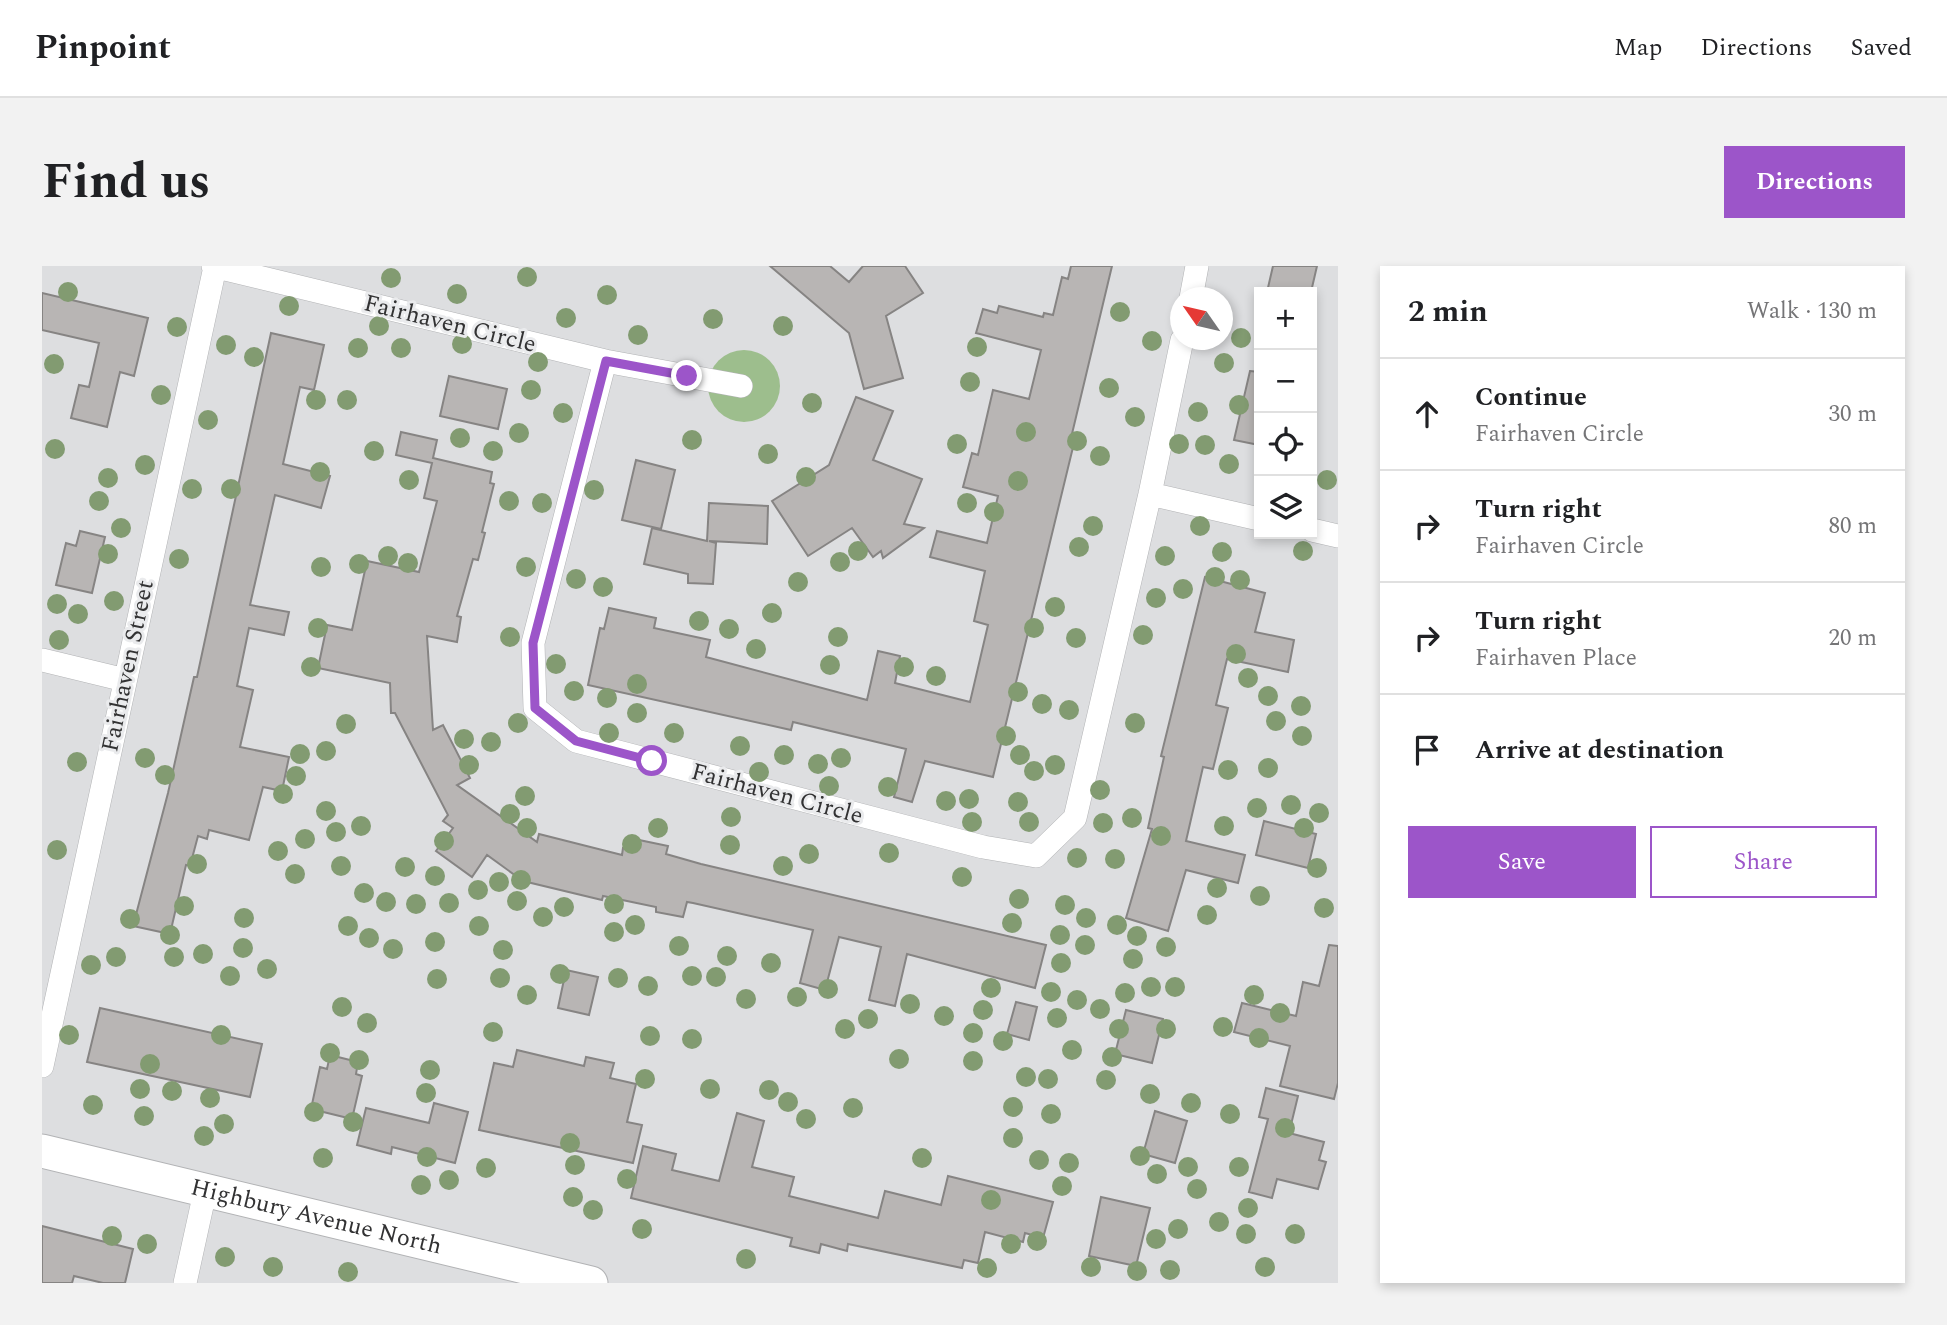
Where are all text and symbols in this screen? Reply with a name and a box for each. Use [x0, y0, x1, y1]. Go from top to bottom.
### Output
text: Pinpoint [35, 23, 171, 73]
text: Map [1614, 30, 1662, 66]
text: Directions [1700, 30, 1812, 66]
text: Saved [1850, 30, 1912, 66]
text: Find us [42, 145, 210, 220]
button: Directions [1724, 146, 1905, 218]
street label: Fairhaven Circle [360, 285, 540, 363]
north arrow [1170, 287, 1233, 350]
map controls [1254, 287, 1317, 539]
button: + [1254, 287, 1317, 350]
text: 2 min [1408, 289, 1488, 335]
text: Walk · 130 m [1747, 294, 1877, 329]
button: − [1254, 350, 1317, 413]
route end [671, 360, 702, 391]
text: Continue [1475, 377, 1587, 417]
icon: ahead [1408, 395, 1446, 433]
text: 30 m [1828, 397, 1877, 432]
button: locate [1254, 413, 1317, 476]
text: Fairhaven Circle [1475, 417, 1644, 452]
button: layers [1254, 476, 1317, 539]
text: Turn right [1475, 489, 1602, 529]
icon: right [1408, 507, 1446, 545]
text: 80 m [1828, 509, 1877, 544]
text: Fairhaven Circle [1475, 529, 1644, 564]
street label: Fairhaven Street [92, 577, 164, 755]
text: Turn right [1475, 601, 1602, 641]
icon: right [1408, 619, 1446, 657]
text: 20 m [1828, 621, 1877, 656]
text: Fairhaven Place [1475, 641, 1637, 676]
text: Arrive at destination [1475, 730, 1724, 770]
icon: arrive [1408, 731, 1446, 769]
route start [636, 745, 667, 776]
street label: Fairhaven Circle [687, 754, 867, 834]
button: Save [1408, 826, 1636, 898]
button: Share [1650, 826, 1877, 898]
street label: Highbury Avenue North [187, 1169, 445, 1264]

